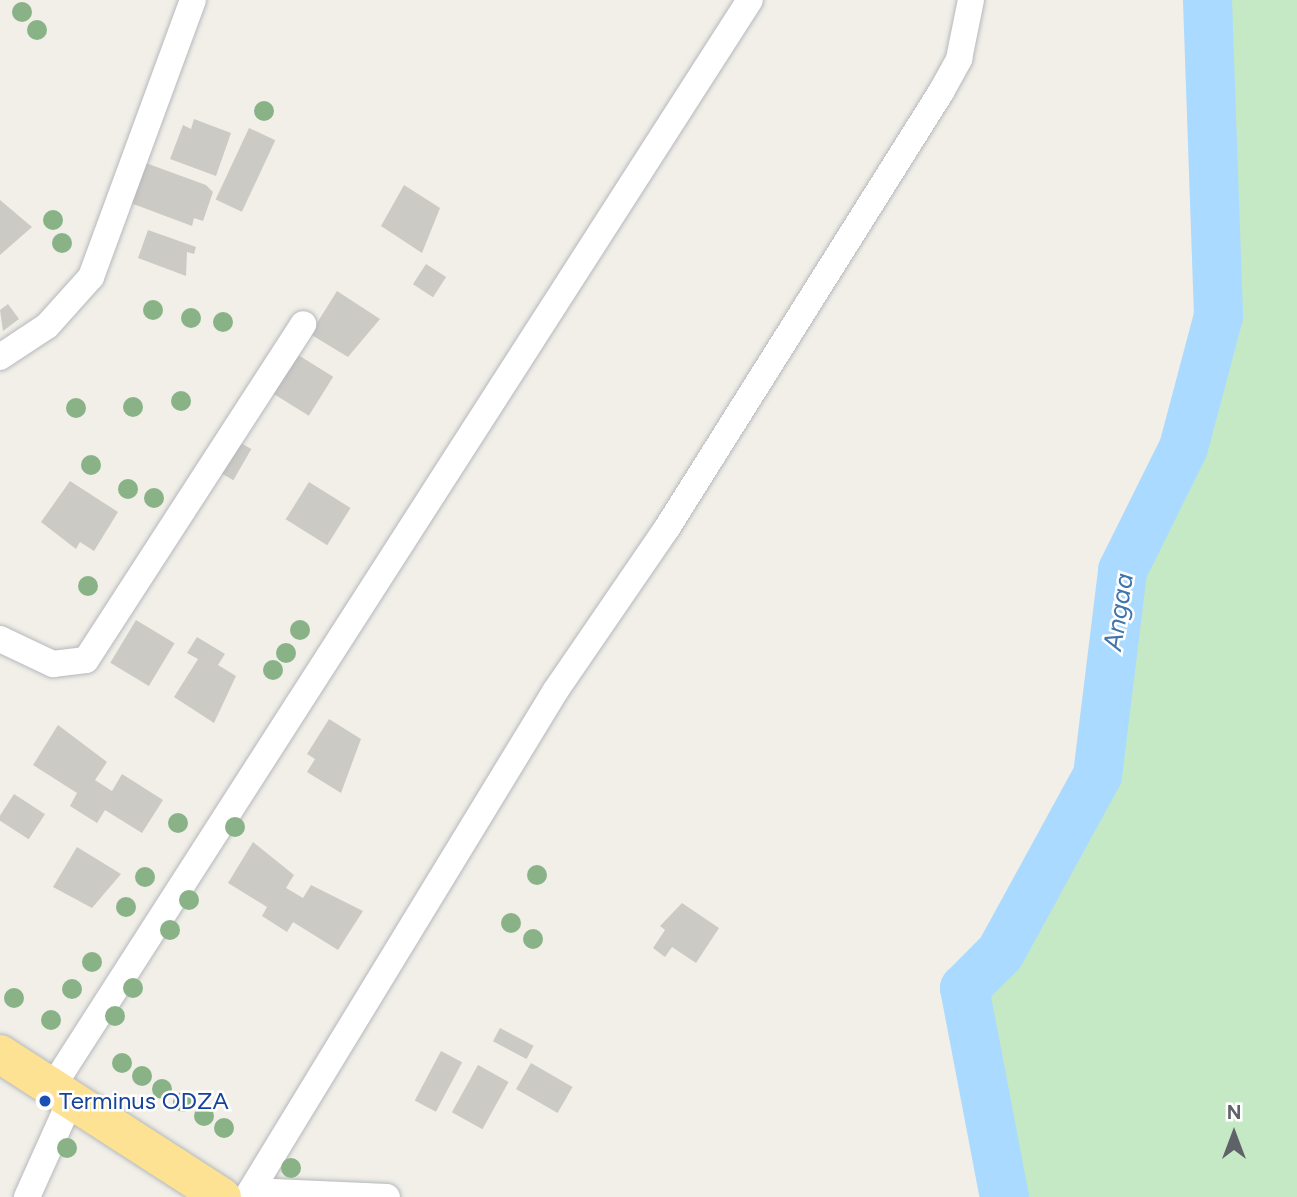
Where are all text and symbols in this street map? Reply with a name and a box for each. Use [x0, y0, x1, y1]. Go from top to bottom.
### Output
water label: Angaa [1097, 571, 1141, 653]
place label: Terminus ODZA [59, 1087, 229, 1115]
marker: Terminus ODZA [37, 1093, 53, 1109]
north arrow [1199, 1099, 1269, 1169]
text: N [1227, 1101, 1241, 1124]

